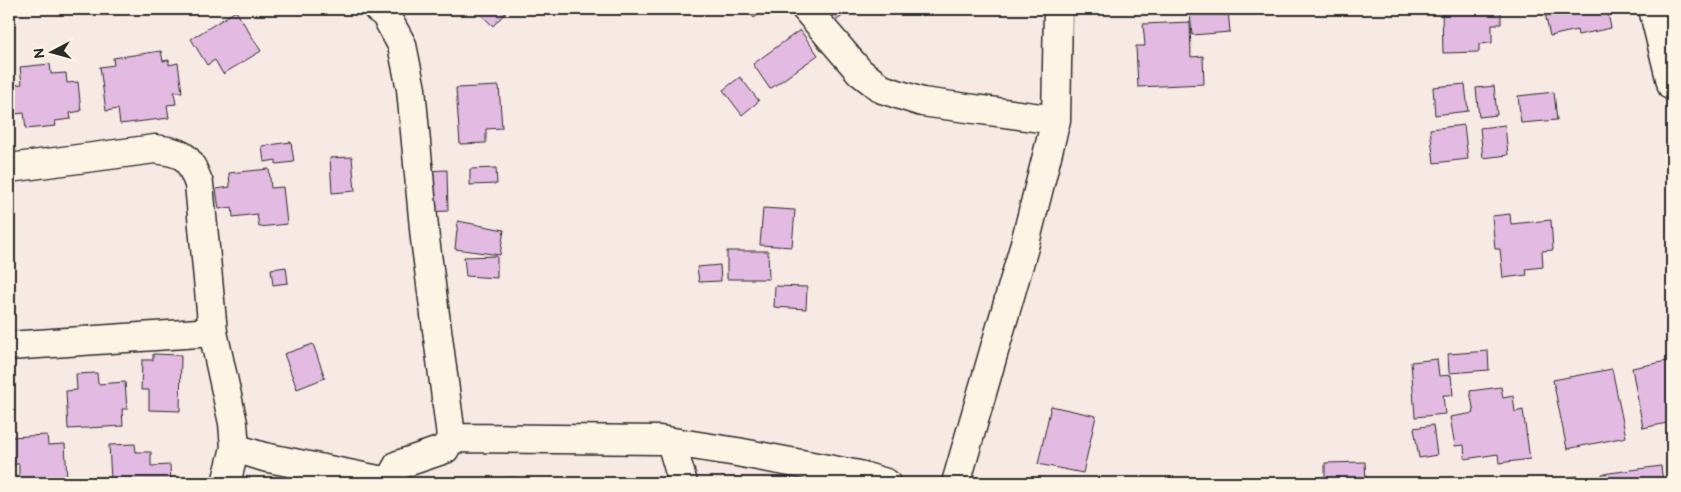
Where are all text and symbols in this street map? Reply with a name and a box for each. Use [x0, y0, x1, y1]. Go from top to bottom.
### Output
north arrow [28, 28, 78, 78]
text: N [31, 47, 49, 59]

